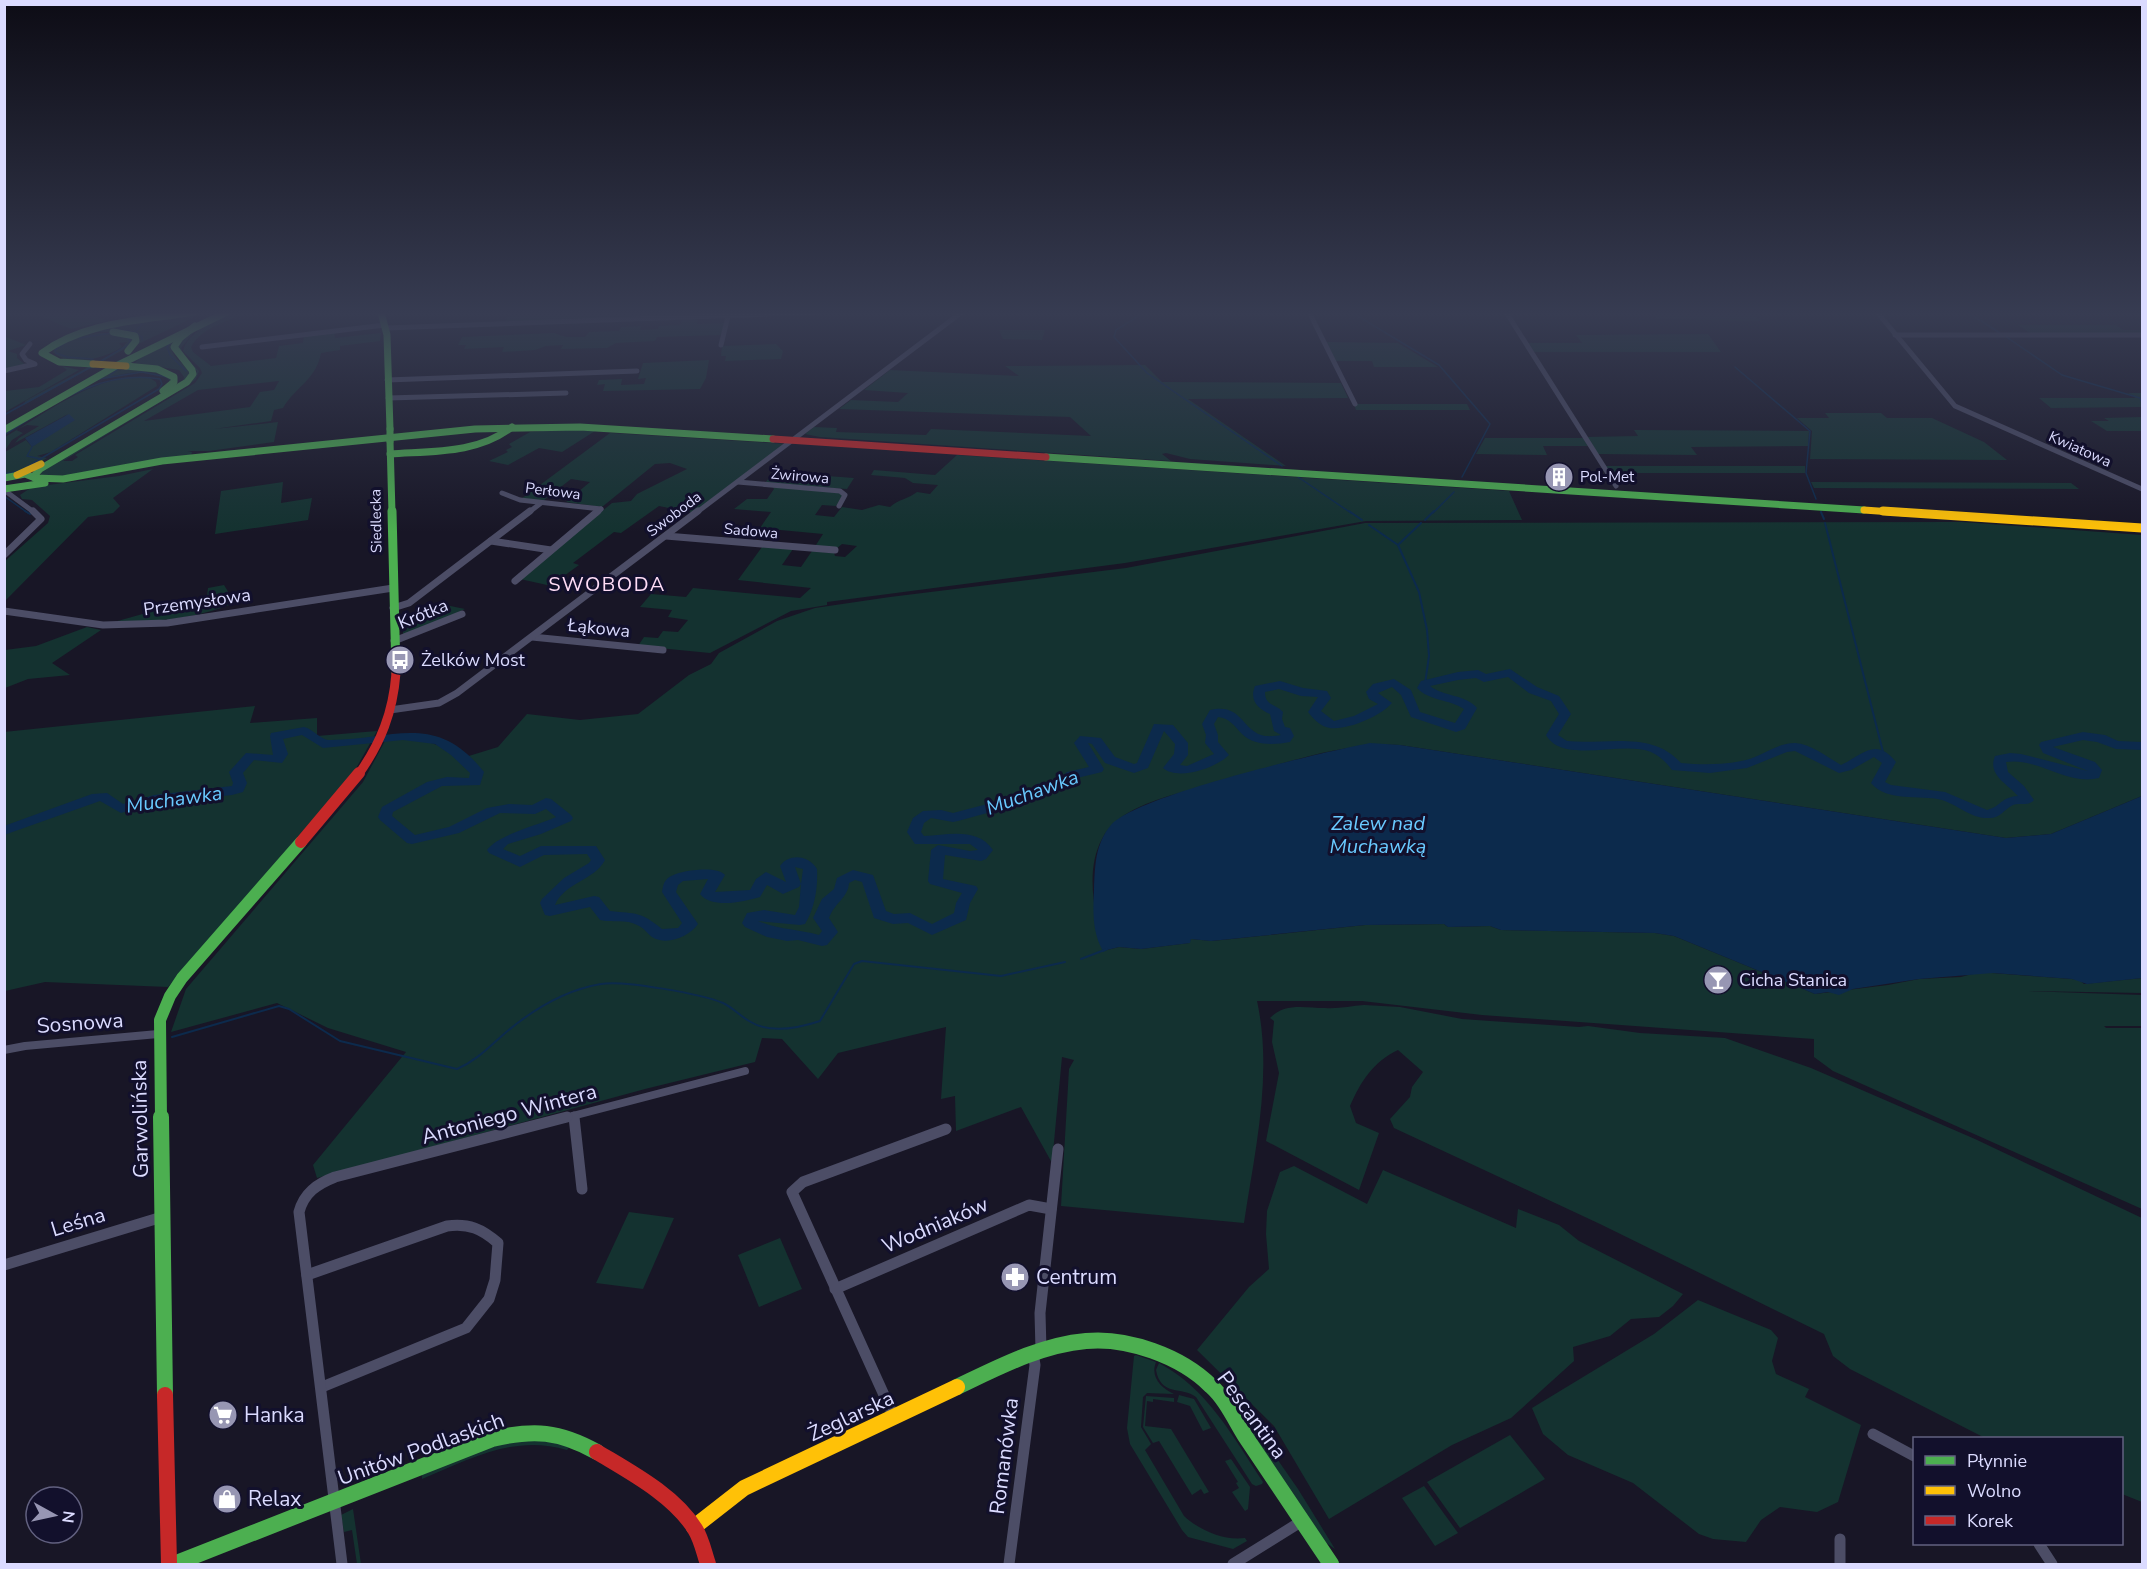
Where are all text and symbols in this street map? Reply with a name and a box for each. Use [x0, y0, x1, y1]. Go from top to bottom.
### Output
street label: Kwiatowa [2045, 426, 2115, 472]
building icon: Pol-Met [1543, 461, 1575, 493]
street label: Żwirowa [770, 463, 830, 489]
place label: Pol-Met [1580, 467, 1635, 487]
street label: Perłowa [524, 478, 582, 504]
street label: Swoboda [643, 487, 705, 541]
street label: Siedlecka [365, 489, 387, 553]
street label: Sadowa [723, 519, 779, 543]
district label: SWOBODA [548, 571, 666, 598]
street label: Przemysłowa [142, 583, 252, 621]
street label: Krótka [394, 593, 452, 635]
street label: Łąkowa [566, 613, 631, 643]
bus stop icon: Żelków Most [384, 644, 416, 676]
place label: Żelków Most [421, 648, 526, 672]
water label: Muchawka [982, 763, 1082, 822]
water label: Muchawka [124, 779, 224, 820]
water label: Zalew nad Muchawką [1330, 810, 1426, 860]
bar icon: Cicha Stanica [1702, 964, 1734, 996]
place label: Cicha Stanica [1739, 968, 1847, 992]
street label: Sosnowa [36, 1006, 124, 1040]
street label: Garwolińska [125, 1060, 155, 1178]
street label: Antoniego Wintera [418, 1077, 600, 1151]
street label: Wodniaków [877, 1190, 993, 1260]
street label: Leśna [47, 1200, 109, 1244]
pharmacy icon: Centrum [999, 1261, 1031, 1293]
place label: Centrum [1036, 1263, 1117, 1291]
street label: Pescantina [1211, 1365, 1293, 1465]
street label: Żeglarska [803, 1384, 899, 1448]
street label: Romanówka [983, 1396, 1025, 1516]
supermarket icon: Hanka [207, 1399, 239, 1431]
place label: Hanka [244, 1401, 305, 1429]
street label: Unitów Podlaskich [334, 1406, 508, 1492]
legend [1913, 1437, 2123, 1545]
text: Płynnie [1967, 1449, 2027, 1473]
text: Wolno [1967, 1479, 2021, 1503]
shop icon: Relax [211, 1483, 243, 1515]
north arrow [24, 1485, 84, 1545]
place label: Relax [248, 1485, 301, 1513]
text: N [56, 1509, 80, 1524]
text: Korek [1967, 1509, 2014, 1533]

